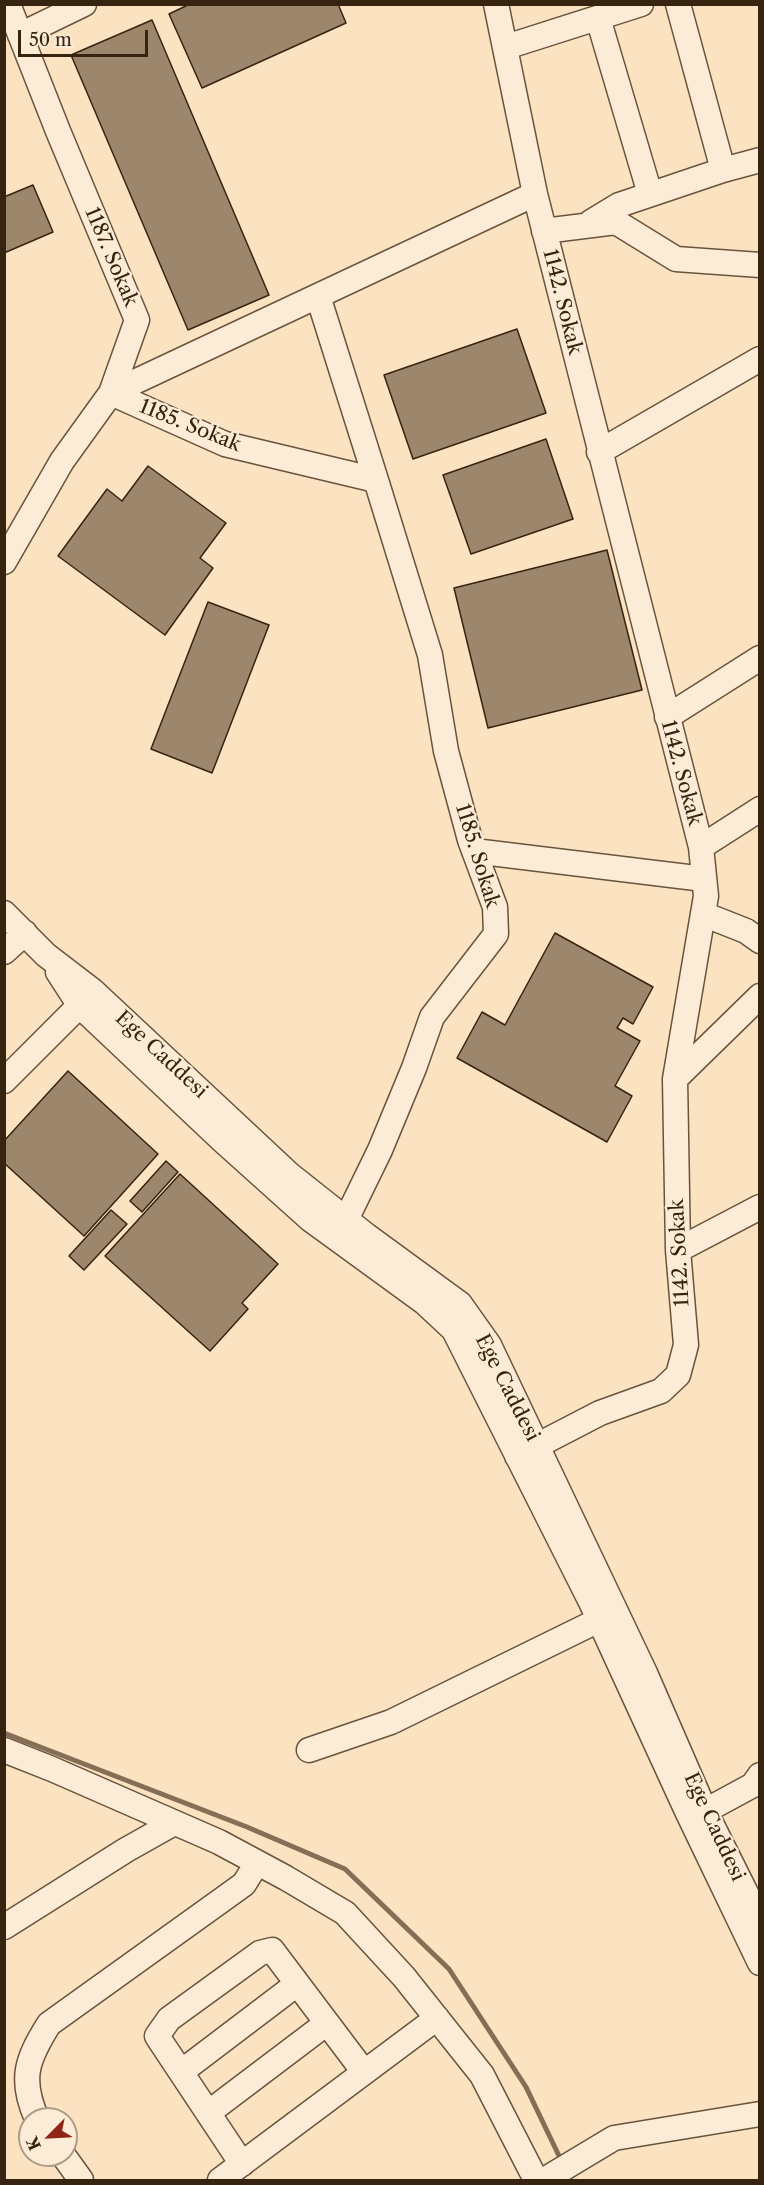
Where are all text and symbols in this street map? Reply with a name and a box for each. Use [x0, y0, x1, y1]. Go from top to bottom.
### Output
scale bar [21, 18, 152, 56]
text: 50 m [29, 29, 72, 51]
street label: 1187. Sokak [79, 204, 143, 310]
street label: 1142. Sokak [537, 247, 587, 357]
street label: 1185. Sokak [136, 395, 244, 457]
street label: 1142. Sokak [655, 718, 707, 828]
street label: 1185. Sokak [450, 801, 504, 911]
street label: Ege Caddesi [110, 1006, 212, 1104]
street label: 1142. Sokak [665, 1198, 695, 1308]
street label: Ege Caddesi [470, 1330, 544, 1446]
street label: Ege Caddesi [678, 1769, 750, 1885]
north arrow [18, 2107, 78, 2167]
text: K [22, 2134, 45, 2153]

